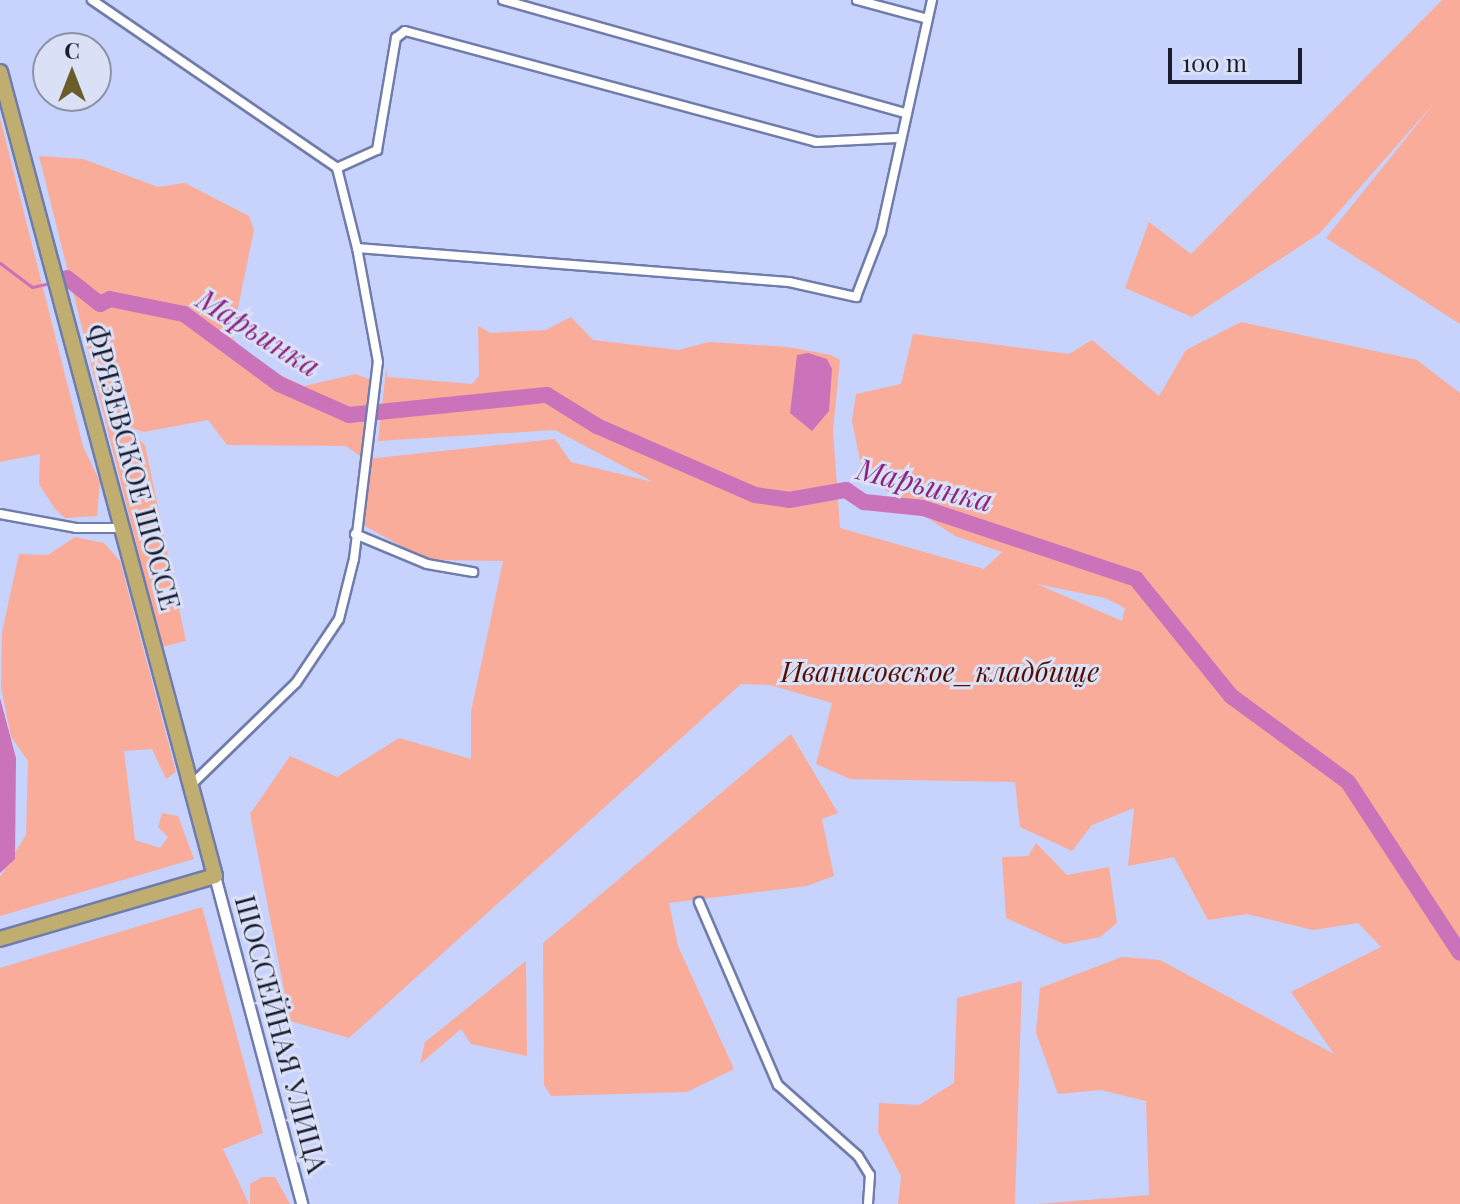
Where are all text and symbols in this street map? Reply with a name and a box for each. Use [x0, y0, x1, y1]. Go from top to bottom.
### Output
north arrow [32, 32, 112, 112]
scale bar [1172, 32, 1306, 82]
text: С [64, 35, 80, 65]
text: 100 m [1182, 46, 1247, 78]
water label: Марьинка [191, 280, 327, 384]
street label: ФРЯЗЕВСКОЕ ШОССЕ [80, 320, 188, 614]
water label: Марьинка [854, 450, 996, 518]
park label: Иванисовское_кладбище [781, 654, 1099, 688]
street label: ШОССЕЙНАЯ УЛИЦА [229, 891, 335, 1177]

